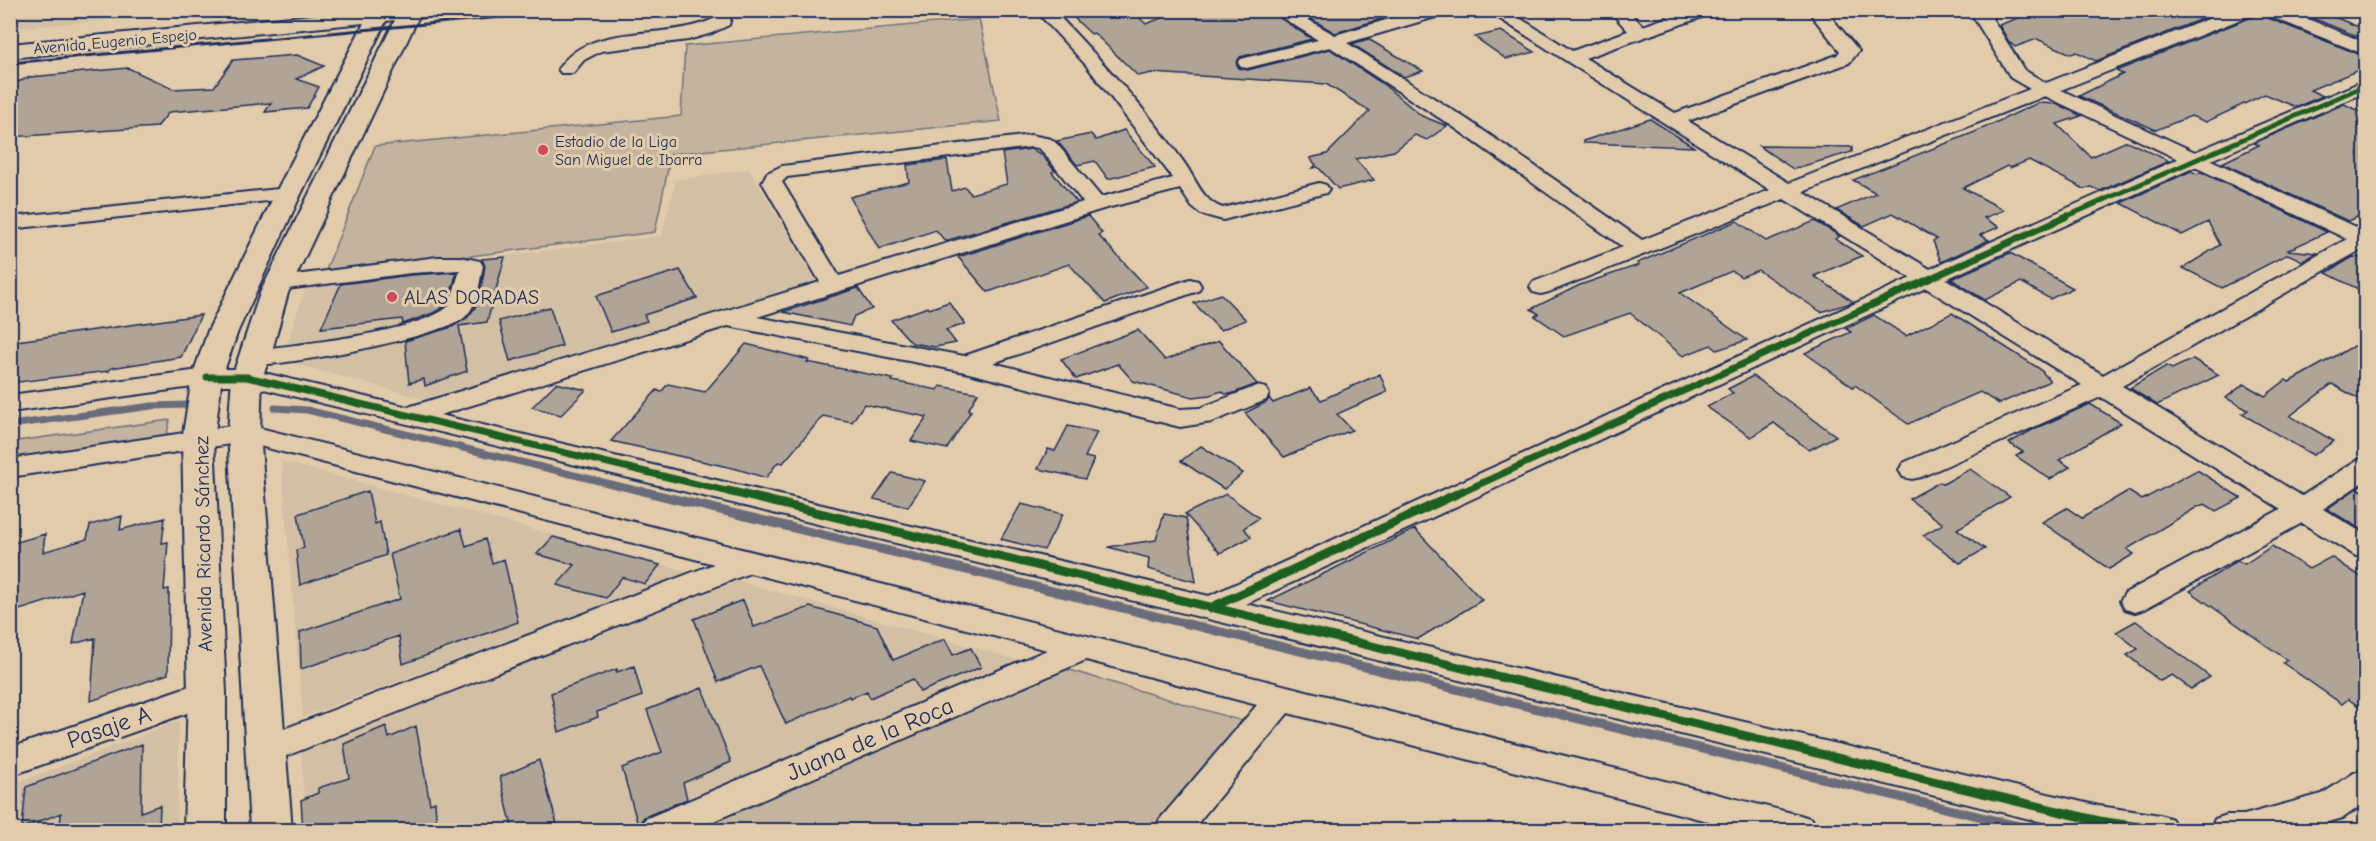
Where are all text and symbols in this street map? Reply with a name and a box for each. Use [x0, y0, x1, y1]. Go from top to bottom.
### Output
street label: Avenida Eugenio Espejo [33, 26, 198, 58]
place label: Estadio de la Liga San Miguel de Ibarra [555, 133, 702, 169]
marker: Estadio de la Liga San Miguel de Ibarra [536, 143, 550, 157]
place label: ALAS DORADAS [404, 286, 539, 309]
marker: ALAS DORADAS [385, 290, 399, 304]
street label: Avenida Ricardo Sánchez [190, 436, 217, 652]
street label: Juana de la Roca [782, 691, 958, 787]
street label: Pasaje A [63, 700, 155, 754]

